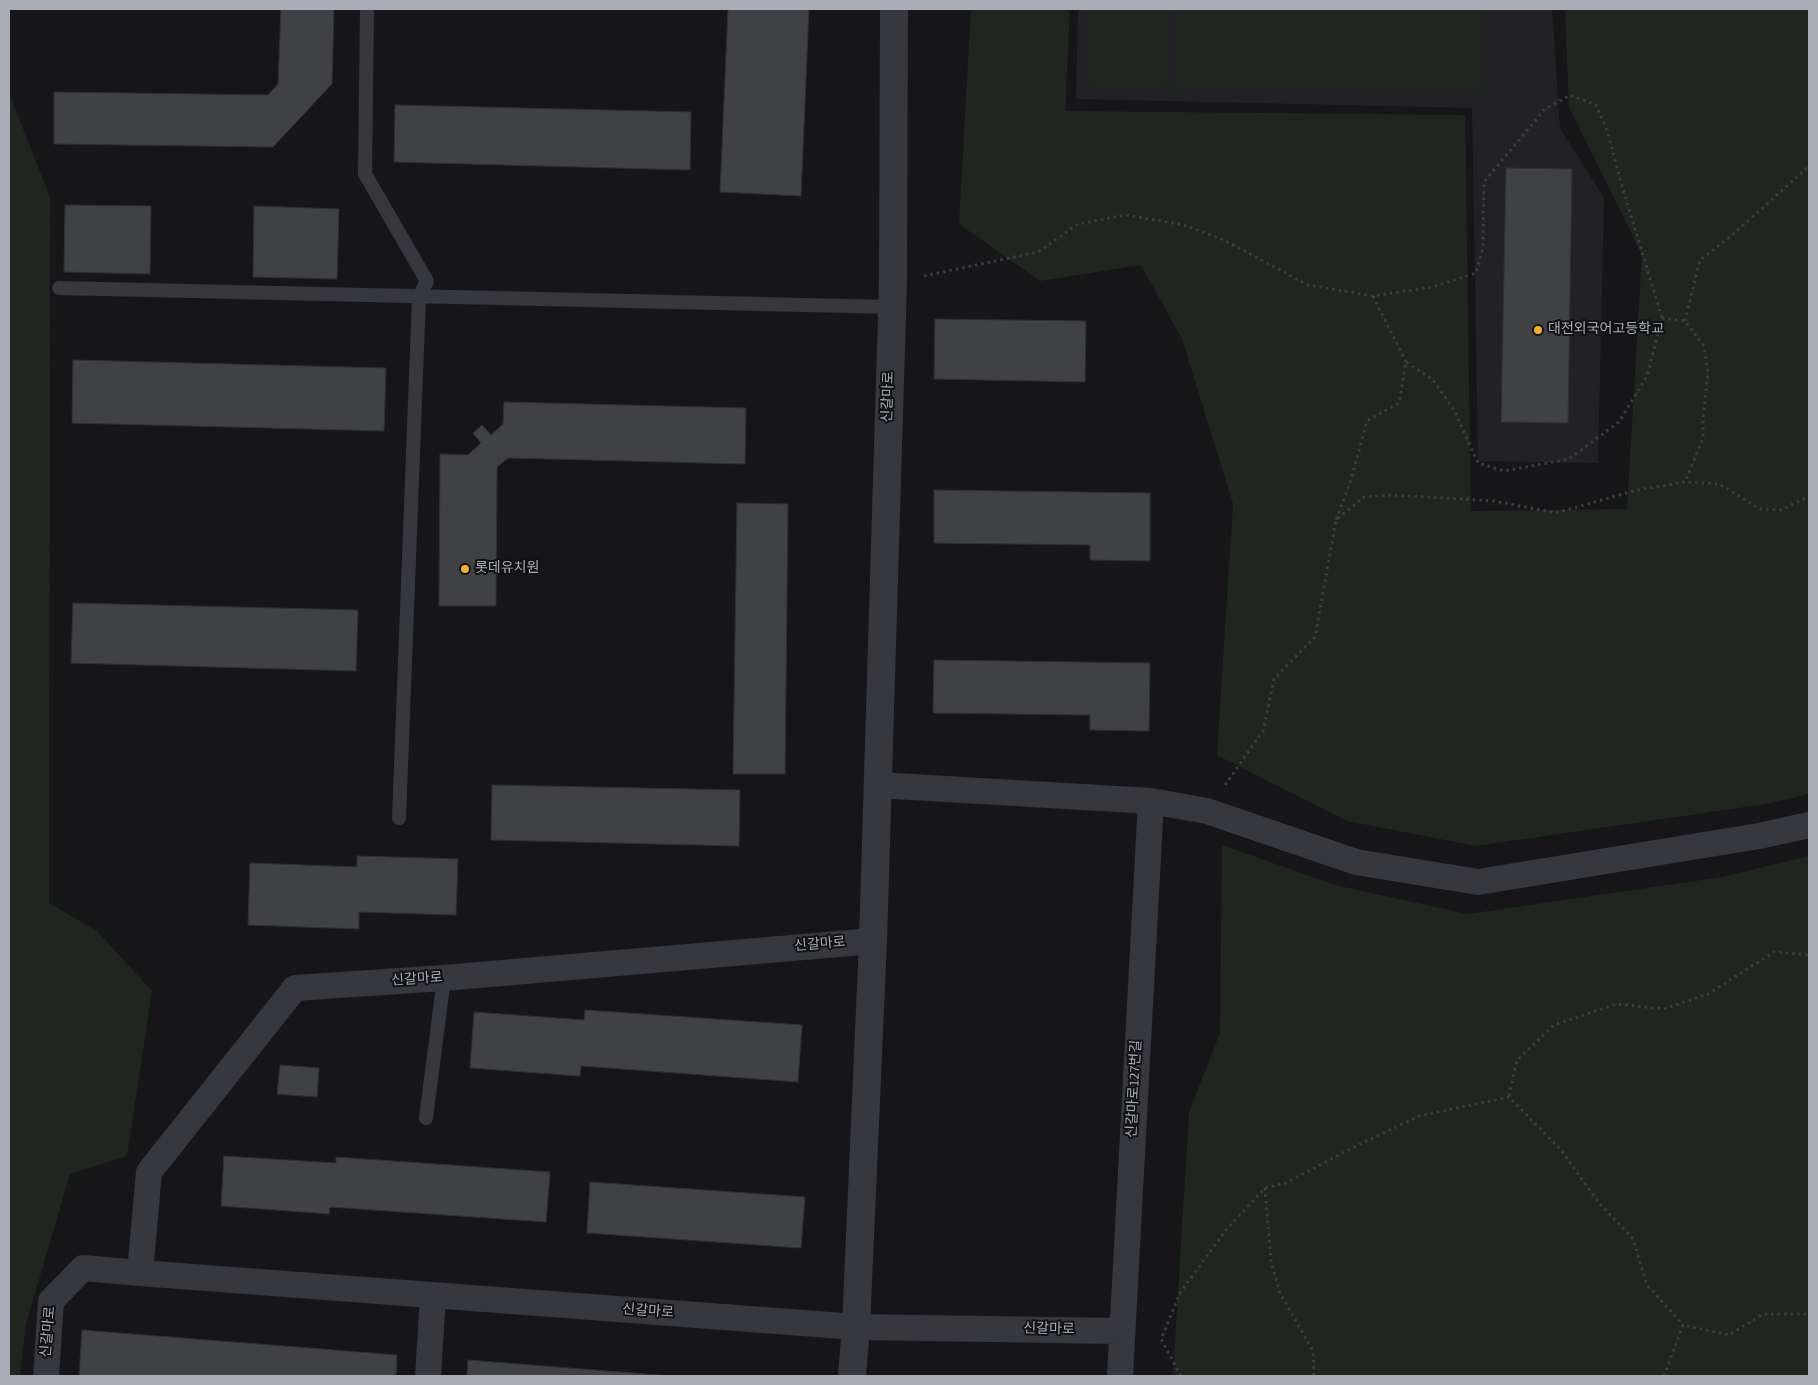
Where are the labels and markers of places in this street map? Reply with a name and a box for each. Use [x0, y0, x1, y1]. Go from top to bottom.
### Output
place label: 대전외국어고등학교 [1548, 322, 1664, 338]
marker: 대전외국어고등학교 [1532, 324, 1544, 336]
place label: 롯데유치원 [475, 561, 539, 577]
marker: 롯데유치원 [459, 563, 471, 575]

